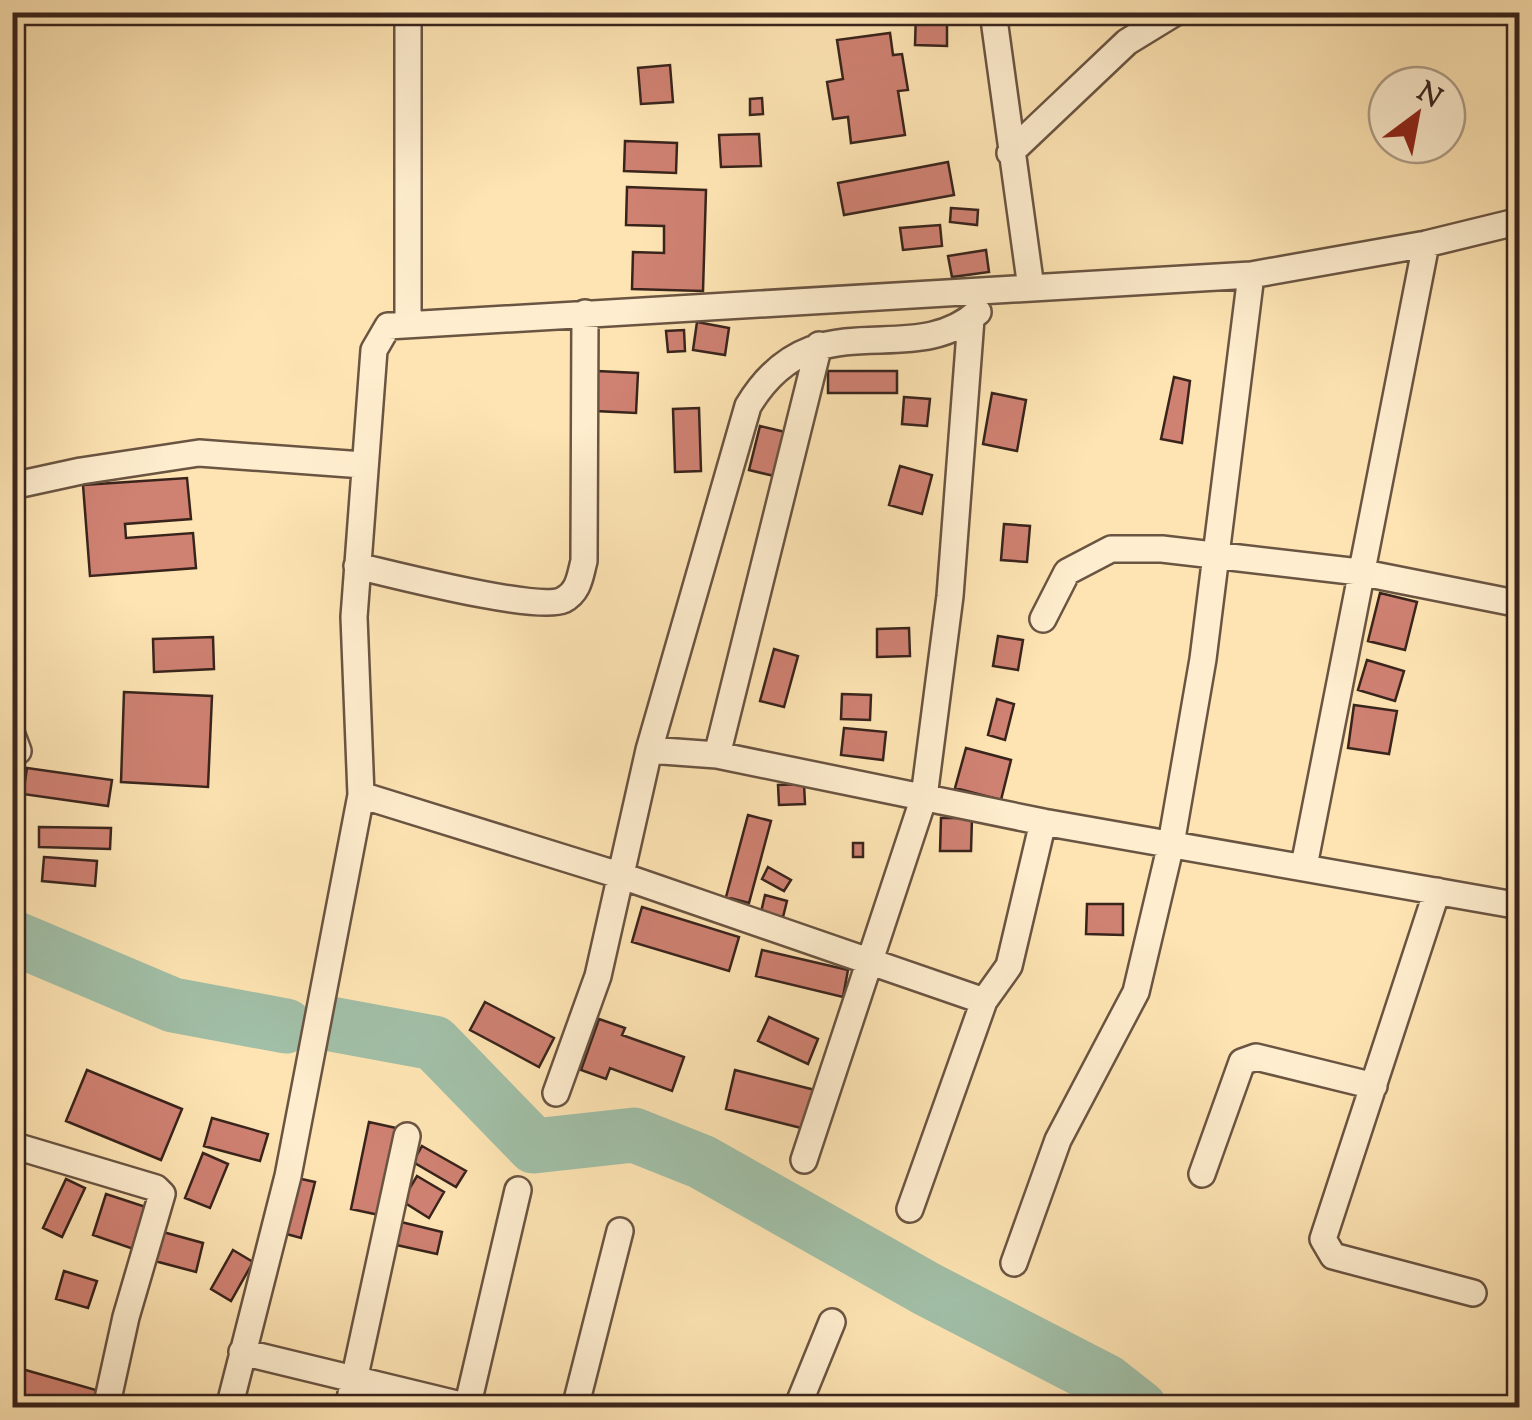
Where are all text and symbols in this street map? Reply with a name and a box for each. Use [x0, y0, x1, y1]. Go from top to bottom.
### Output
north arrow [1367, 65, 1467, 165]
text: N [1409, 73, 1449, 119]

